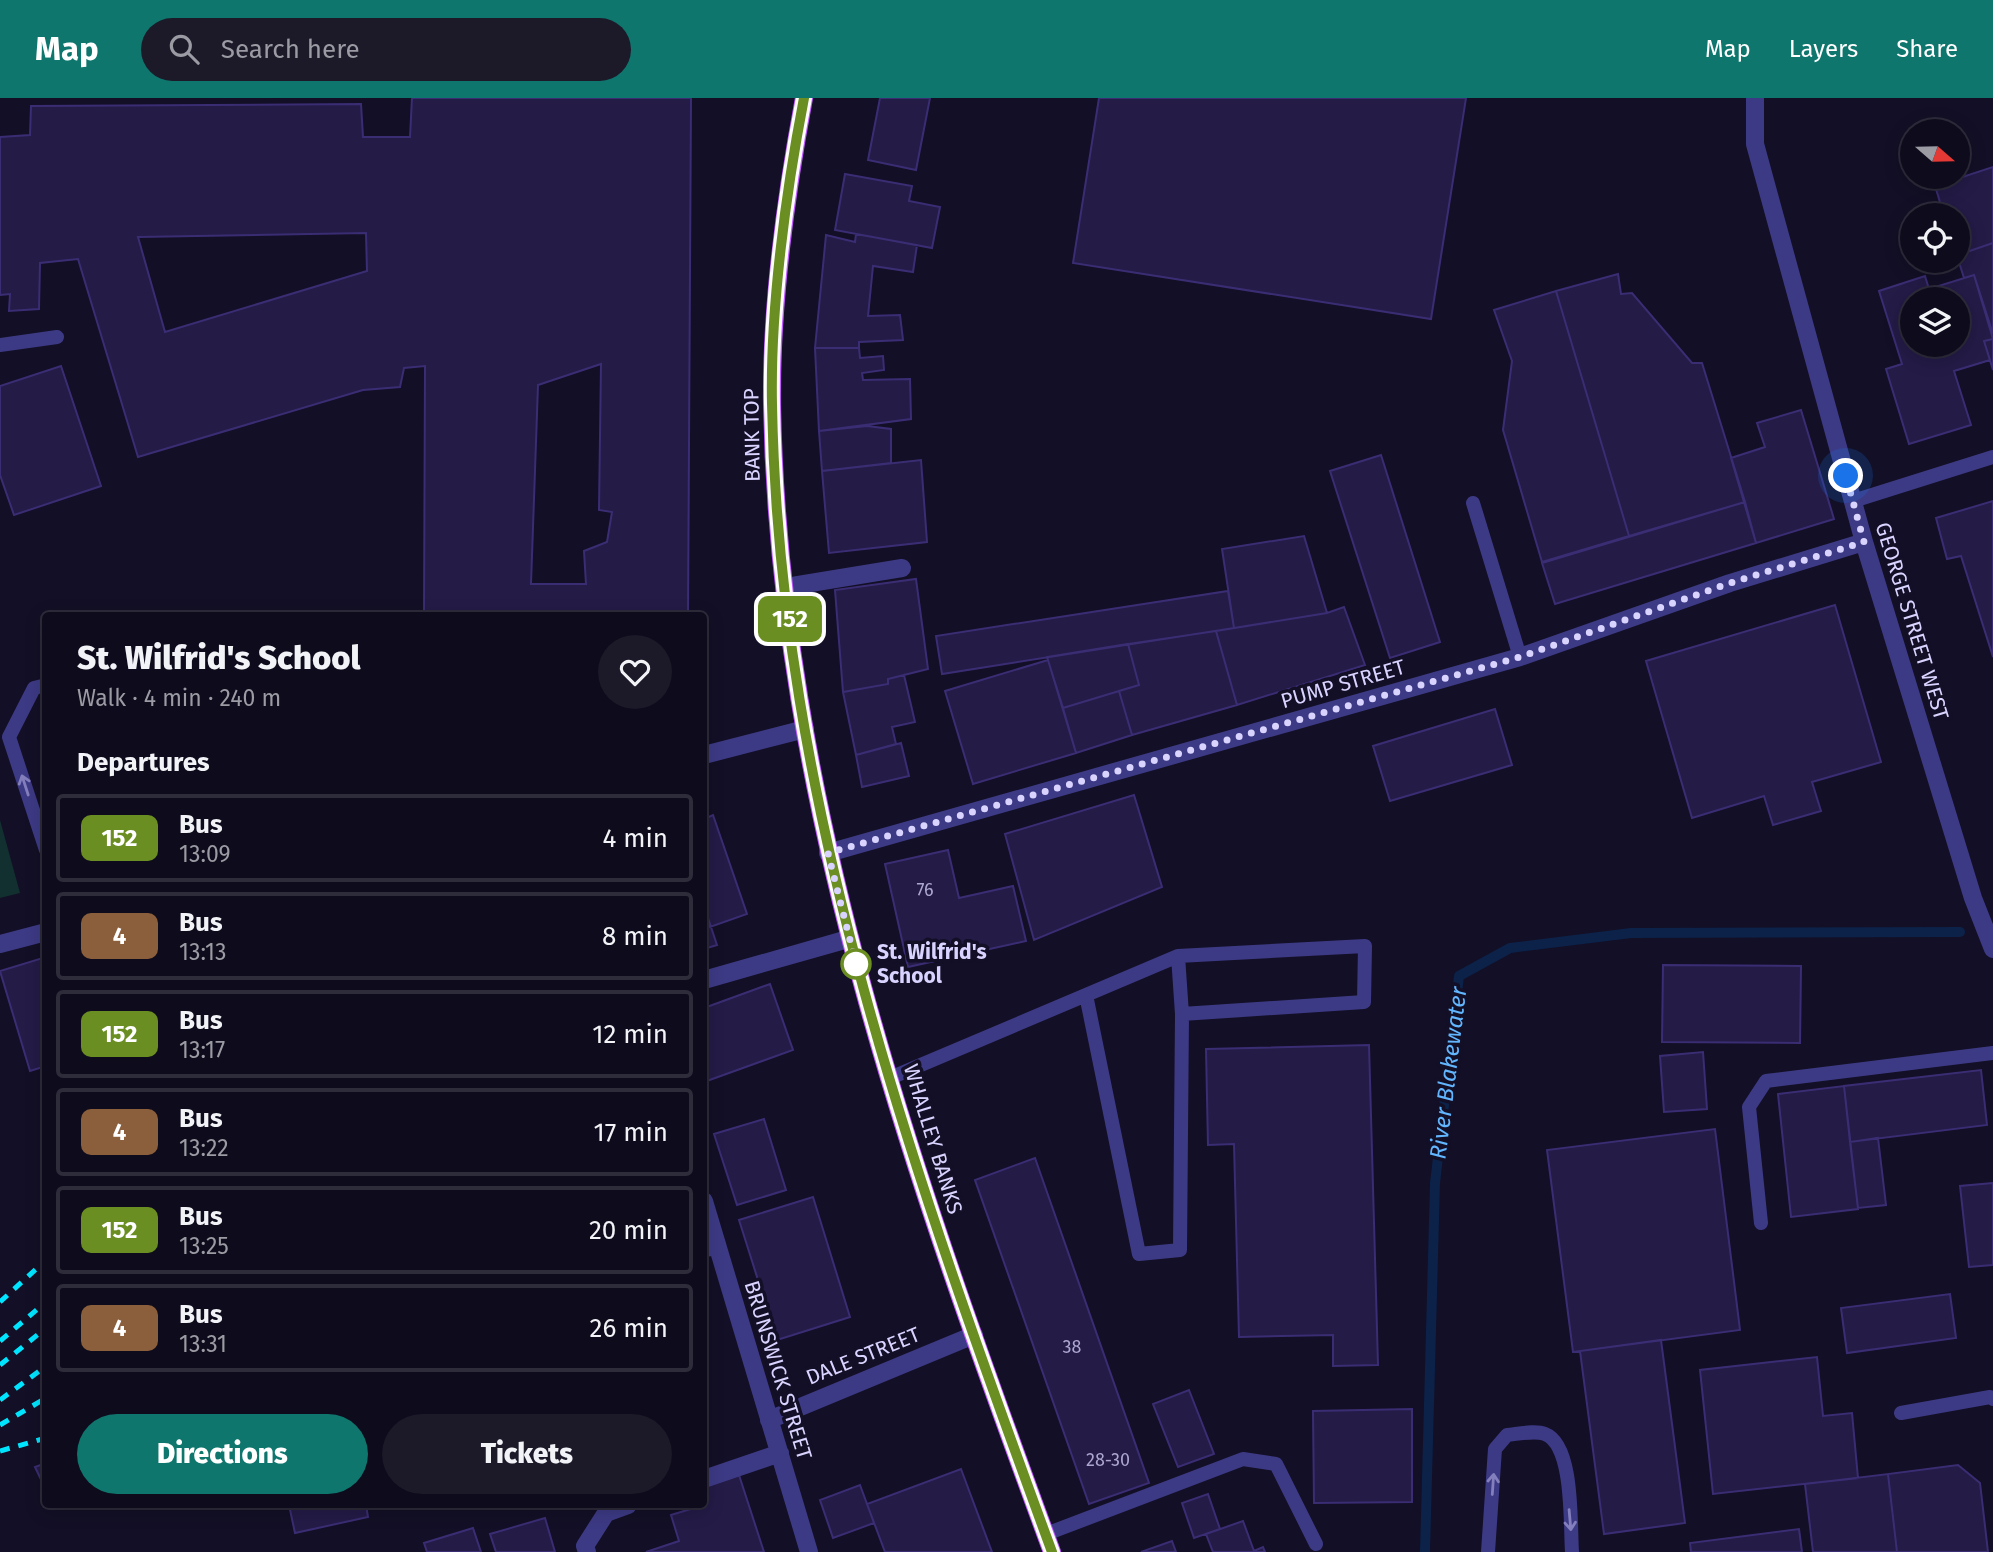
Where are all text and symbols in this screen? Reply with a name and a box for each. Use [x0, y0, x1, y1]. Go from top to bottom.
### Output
search box [141, 18, 631, 81]
text: Map [35, 29, 99, 69]
icon: search [165, 30, 203, 68]
text: Search here [221, 34, 360, 65]
text: Map [1705, 35, 1751, 63]
text: Layers [1789, 35, 1858, 63]
text: Share [1896, 35, 1958, 63]
north arrow [1900, 119, 1970, 189]
map controls [1900, 119, 1970, 357]
button: locate [1900, 203, 1970, 273]
button: layers [1900, 287, 1970, 357]
street label: BANK TOP [738, 388, 766, 482]
your location [1828, 458, 1863, 493]
street label: GEORGE STREET WEST [1870, 519, 1954, 723]
line badge: 152 [750, 596, 830, 642]
text: 152 [772, 605, 808, 633]
button: heart [598, 635, 672, 709]
text: St. Wilfrid's School [77, 638, 360, 678]
street label: PUMP STREET [1278, 654, 1408, 714]
text: Walk · 4 min · 240 m [77, 684, 281, 712]
text: Departures [77, 747, 210, 778]
one-way arrow [17, 775, 30, 797]
text: Bus [179, 809, 222, 840]
text: 4 min [602, 823, 668, 854]
text: 152 [101, 824, 138, 852]
text: 13:09 [179, 840, 231, 868]
house number: 76 [916, 879, 934, 901]
text: Bus [179, 907, 222, 938]
text: 8 min [602, 921, 668, 952]
text: 4 [113, 922, 126, 950]
text: 13:13 [179, 938, 226, 966]
place label: St. Wilfrid's School [877, 939, 987, 989]
marker: St. Wilfrid's School [841, 949, 871, 979]
water label: River Blakewater [1424, 984, 1473, 1161]
text: Bus [179, 1005, 222, 1036]
text: 12 min [592, 1019, 668, 1050]
text: 152 [101, 1020, 138, 1048]
text: 13:17 [179, 1036, 225, 1064]
street label: WHALLEY BANKS [898, 1061, 968, 1217]
text: Bus [179, 1103, 222, 1134]
text: 17 min [593, 1117, 668, 1148]
text: 4 [113, 1118, 126, 1146]
text: 13:22 [179, 1134, 229, 1162]
text: Bus [179, 1201, 222, 1232]
text: 20 min [589, 1215, 668, 1246]
text: 152 [101, 1216, 138, 1244]
text: 13:25 [179, 1232, 229, 1260]
street label: BRUNSWICK STREET [738, 1277, 818, 1463]
text: Bus [179, 1299, 222, 1330]
text: 26 min [590, 1313, 668, 1344]
text: 4 [113, 1314, 126, 1342]
street label: DALE STREET [802, 1321, 924, 1391]
text: 13:31 [179, 1330, 227, 1358]
house number: 38 [1063, 1336, 1082, 1358]
button: Directions [77, 1414, 368, 1494]
button: Tickets [382, 1414, 672, 1494]
house number: 28-30 [1086, 1449, 1130, 1471]
one-way arrow [1487, 1473, 1500, 1496]
one-way arrow [1564, 1508, 1577, 1531]

